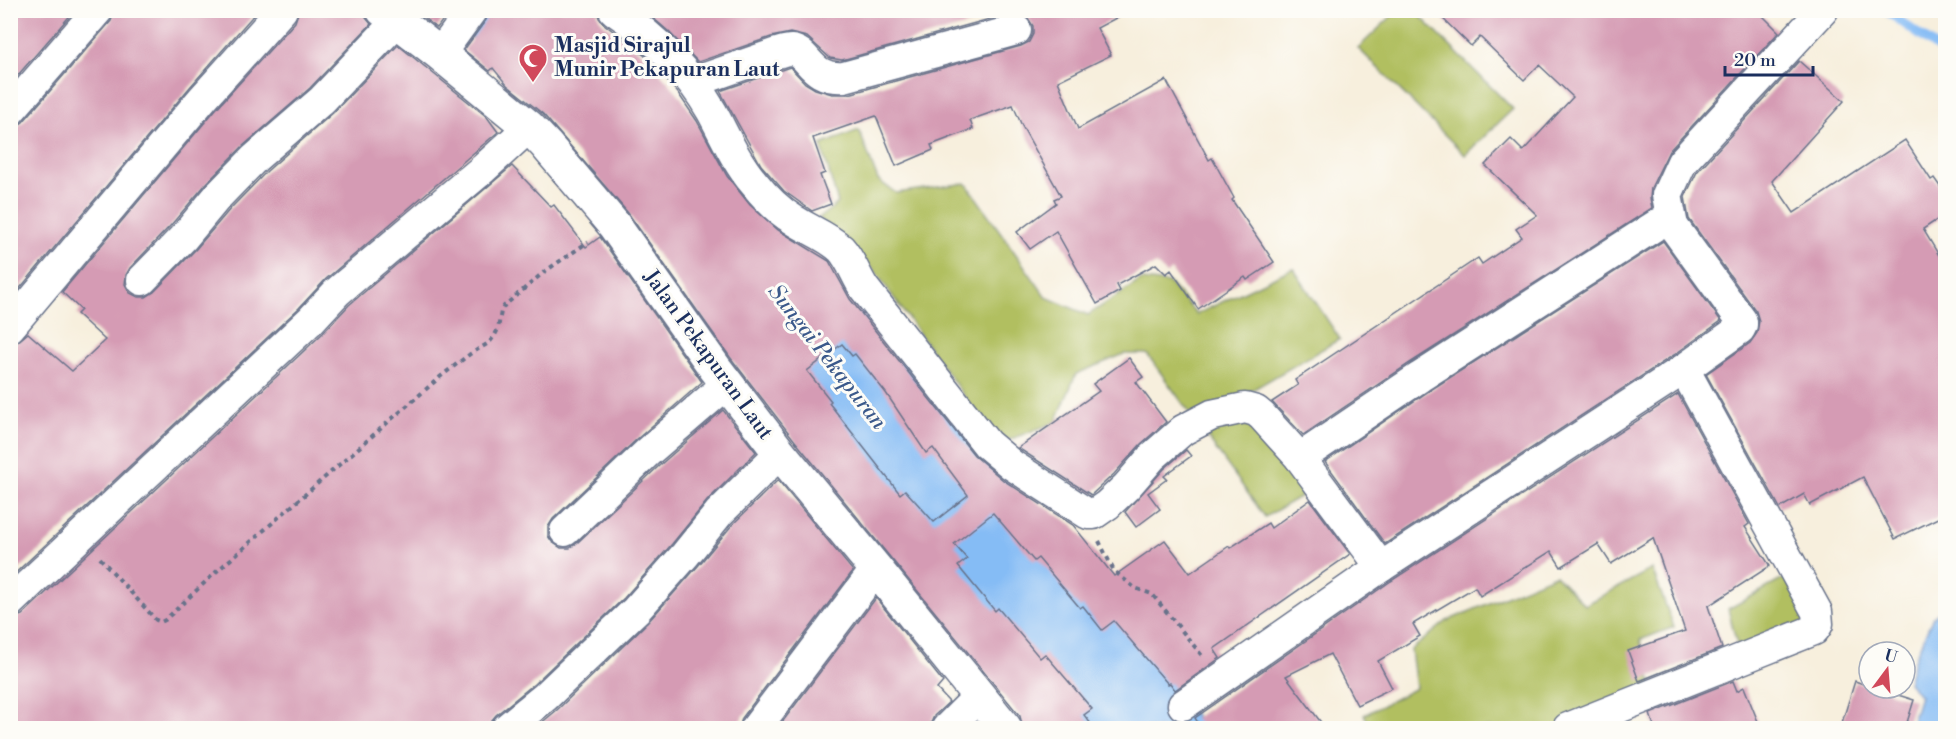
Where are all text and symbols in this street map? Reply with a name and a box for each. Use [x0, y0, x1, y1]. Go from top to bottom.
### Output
place label: Masjid Sirajul Munir Pekapuran Laut [554, 33, 780, 83]
scale bar [1725, 39, 1814, 77]
mosque icon: Masjid Sirajul Munir Pekapuran Laut [517, 42, 549, 84]
text: 20 m [1734, 49, 1776, 72]
street label: Jalan Pekapuran Laut [637, 264, 779, 445]
water label: Sungai Pekapuran [762, 279, 892, 435]
north arrow [1857, 640, 1917, 700]
text: U [1882, 645, 1900, 668]

